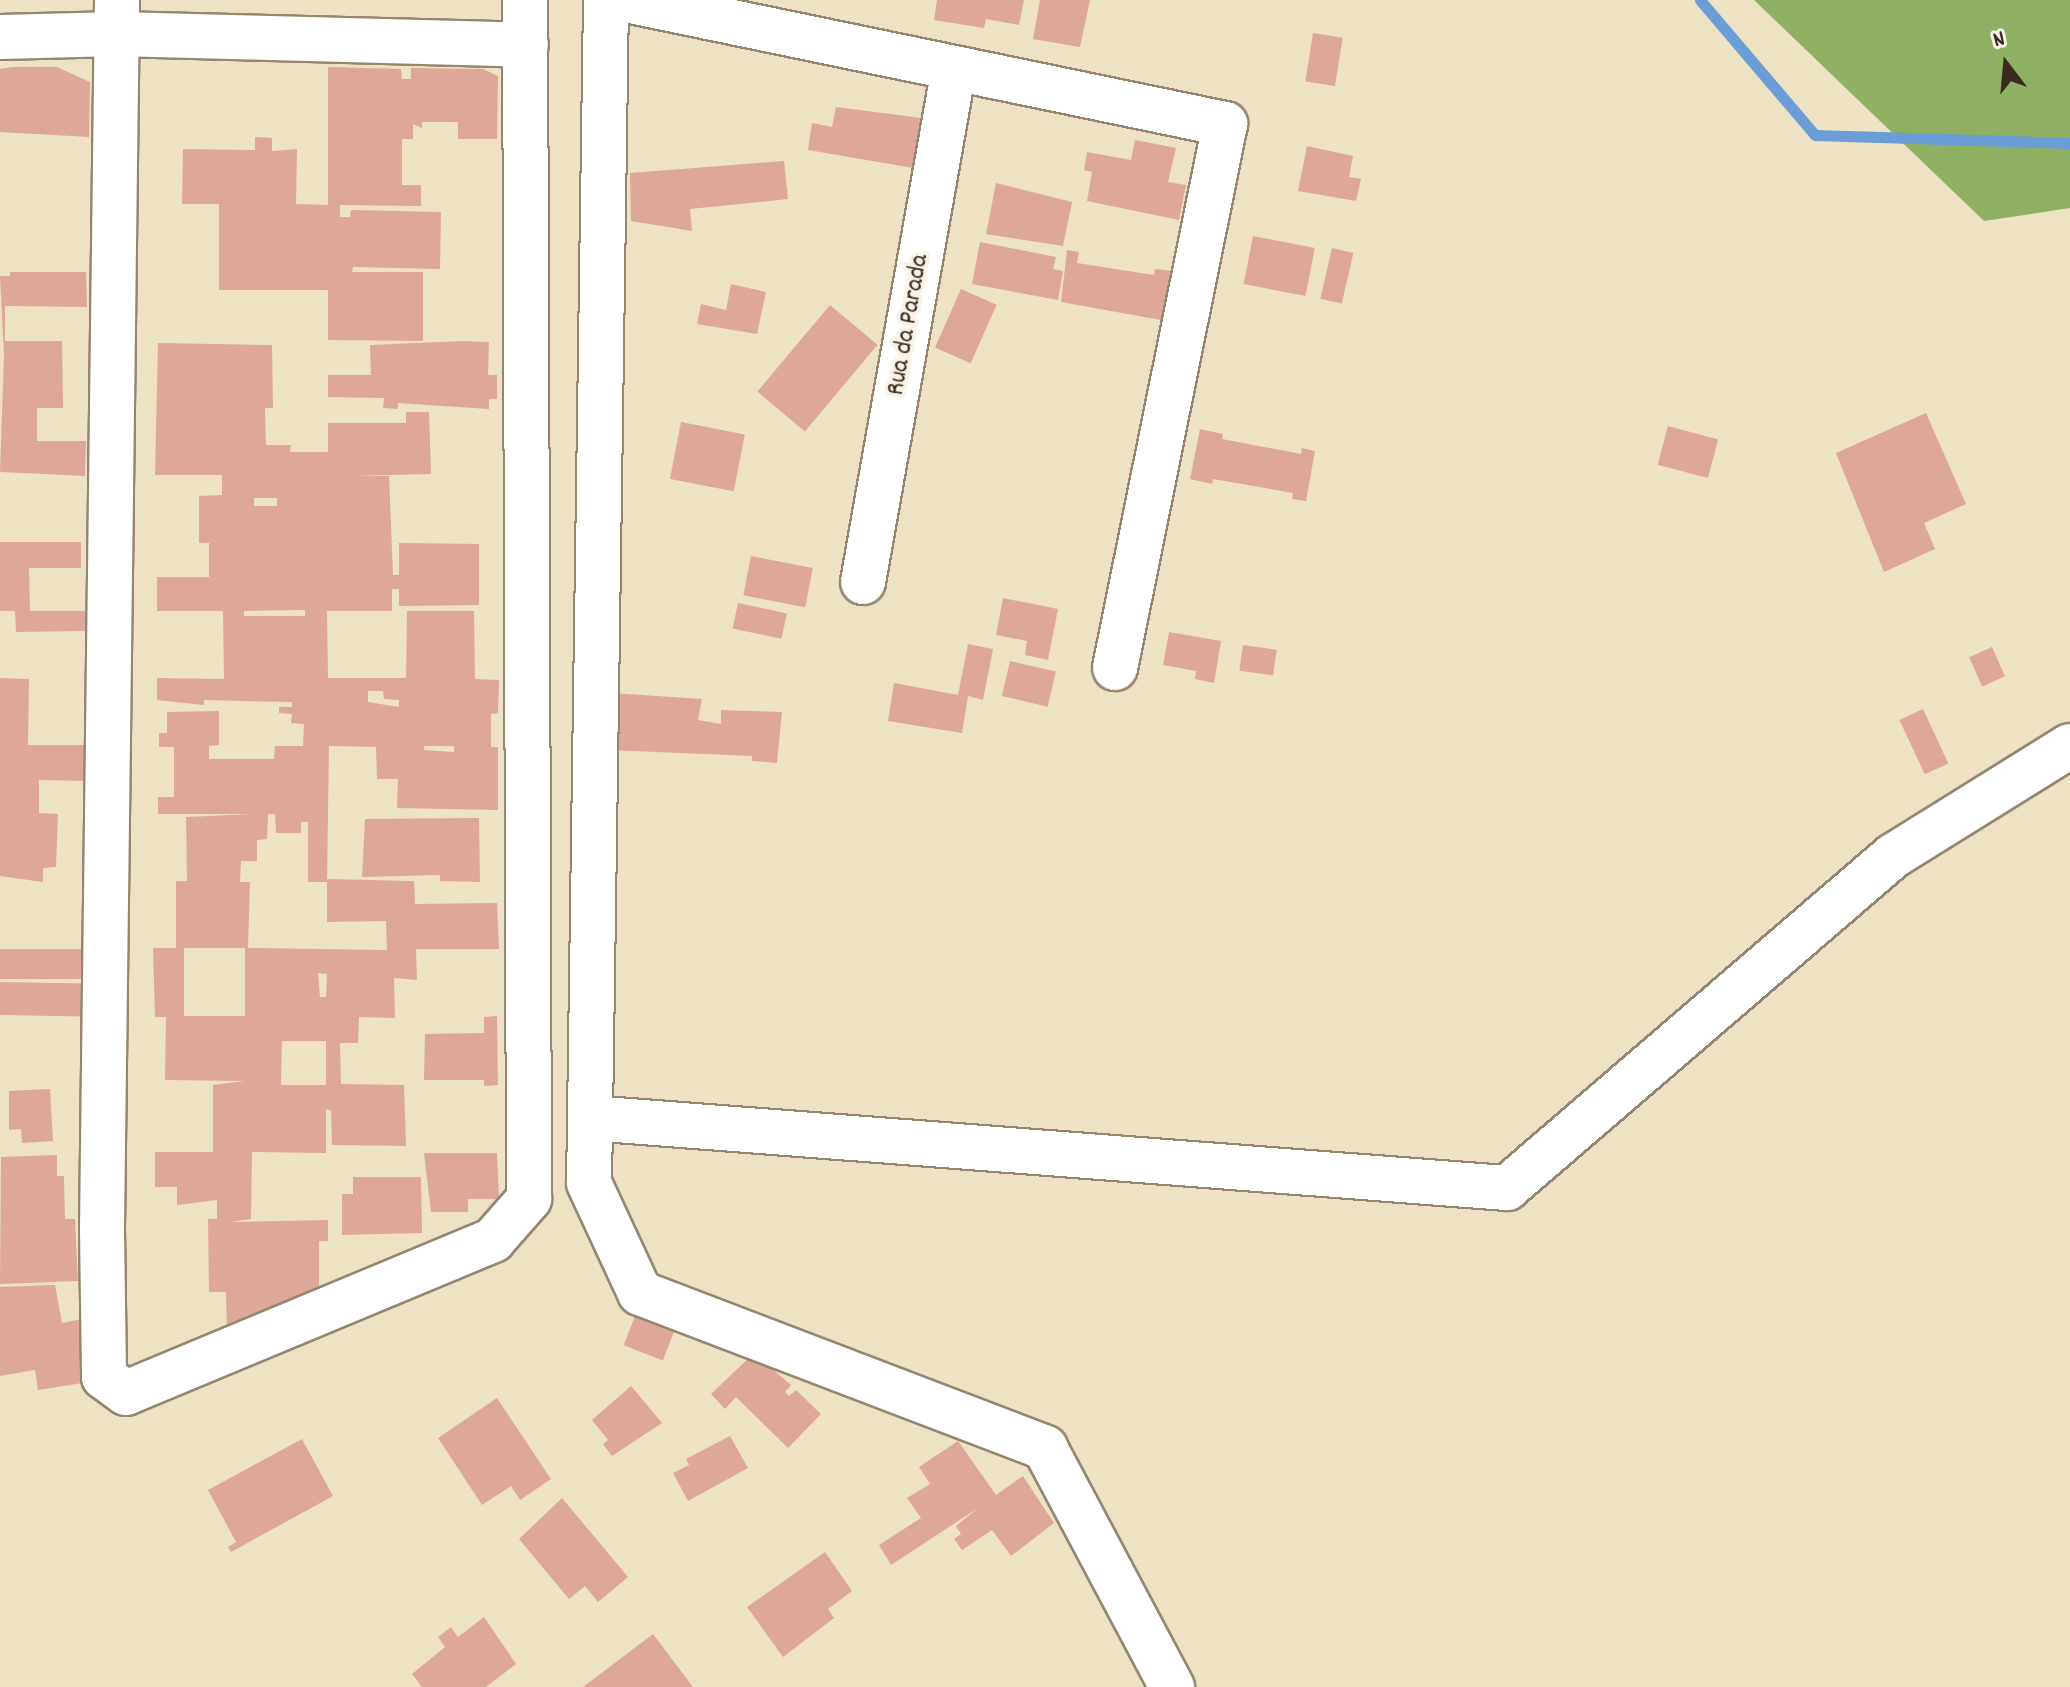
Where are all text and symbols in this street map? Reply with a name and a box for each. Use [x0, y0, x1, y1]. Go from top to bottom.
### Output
north arrow [1966, 24, 2046, 104]
text: N [1990, 24, 2009, 57]
street label: Rua da Parada [881, 252, 937, 398]

